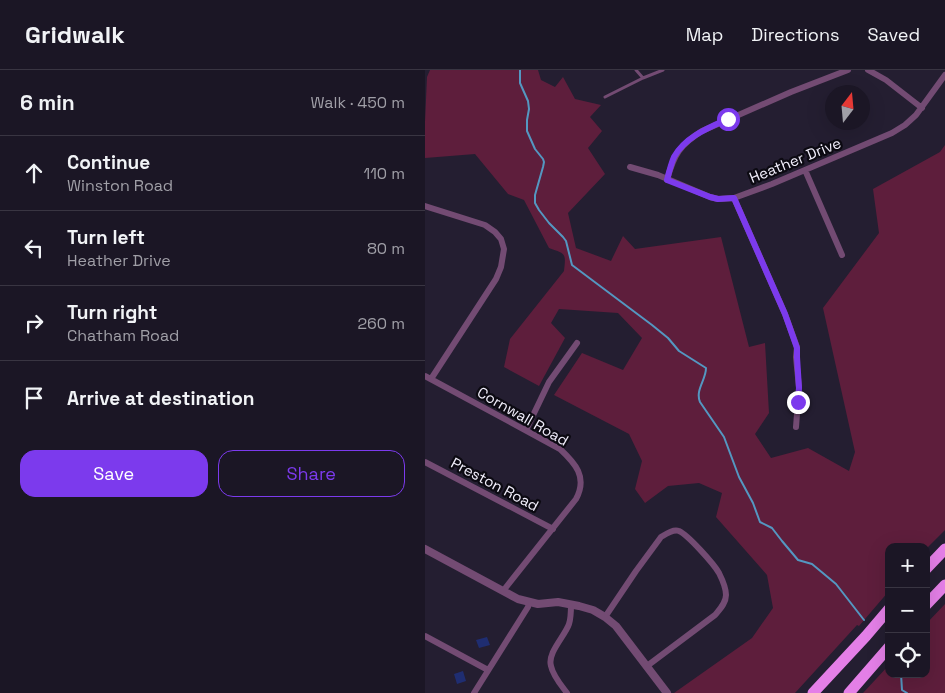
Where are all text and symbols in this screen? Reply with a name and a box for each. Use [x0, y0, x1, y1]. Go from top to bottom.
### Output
text: Gridwalk [25, 19, 125, 50]
text: Map [686, 23, 723, 46]
text: Directions [751, 23, 840, 46]
text: Saved [868, 23, 920, 46]
north arrow [825, 85, 870, 130]
text: 6 min [20, 89, 75, 116]
text: Walk · 450 m [311, 92, 405, 113]
route start [717, 108, 740, 131]
street label: Heather Drive [746, 133, 844, 187]
text: Continue [67, 150, 150, 175]
icon: ahead [20, 159, 48, 187]
text: 110 m [363, 163, 405, 184]
text: Winston Road [67, 175, 173, 196]
text: Turn left [67, 225, 145, 250]
icon: left [20, 234, 48, 262]
text: 80 m [367, 238, 405, 259]
text: Heather Drive [67, 250, 171, 271]
text: Turn right [67, 300, 157, 325]
icon: right [20, 309, 48, 337]
text: 260 m [357, 313, 405, 334]
text: Chatham Road [67, 325, 179, 346]
street label: Cornwall Road [474, 382, 572, 450]
icon: arrive [20, 384, 48, 412]
text: Arrive at destination [67, 386, 255, 411]
route end [787, 391, 810, 414]
button: Save [20, 450, 208, 497]
button: Share [218, 450, 405, 497]
street label: Preston Road [448, 453, 542, 515]
map controls [885, 543, 930, 678]
button: + [885, 543, 930, 588]
button: − [885, 588, 930, 633]
button: locate [885, 633, 930, 678]

